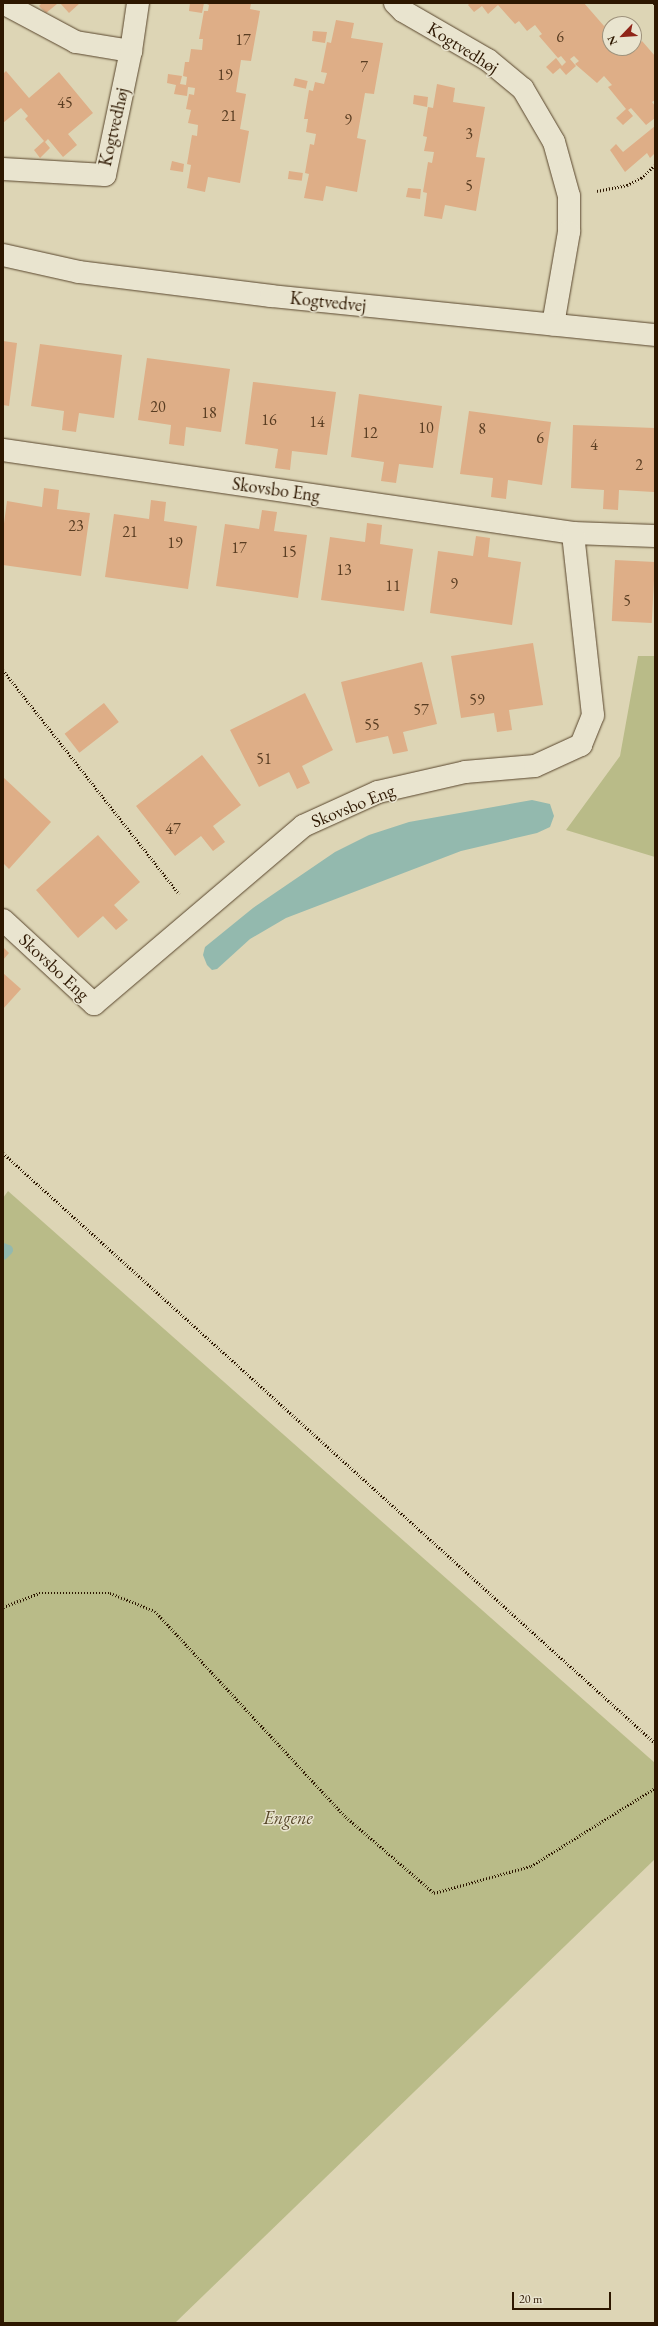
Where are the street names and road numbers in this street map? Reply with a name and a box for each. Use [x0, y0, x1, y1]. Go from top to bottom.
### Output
street label: Kogtvedhøj [423, 18, 503, 78]
street label: Kogtvedhøj [94, 86, 134, 168]
street label: Kogtvedvej [289, 287, 367, 317]
street label: Skovsbo Eng [231, 473, 321, 507]
street label: Skovsbo Eng [308, 779, 398, 833]
street label: Skovsbo Eng [14, 929, 94, 1005]

